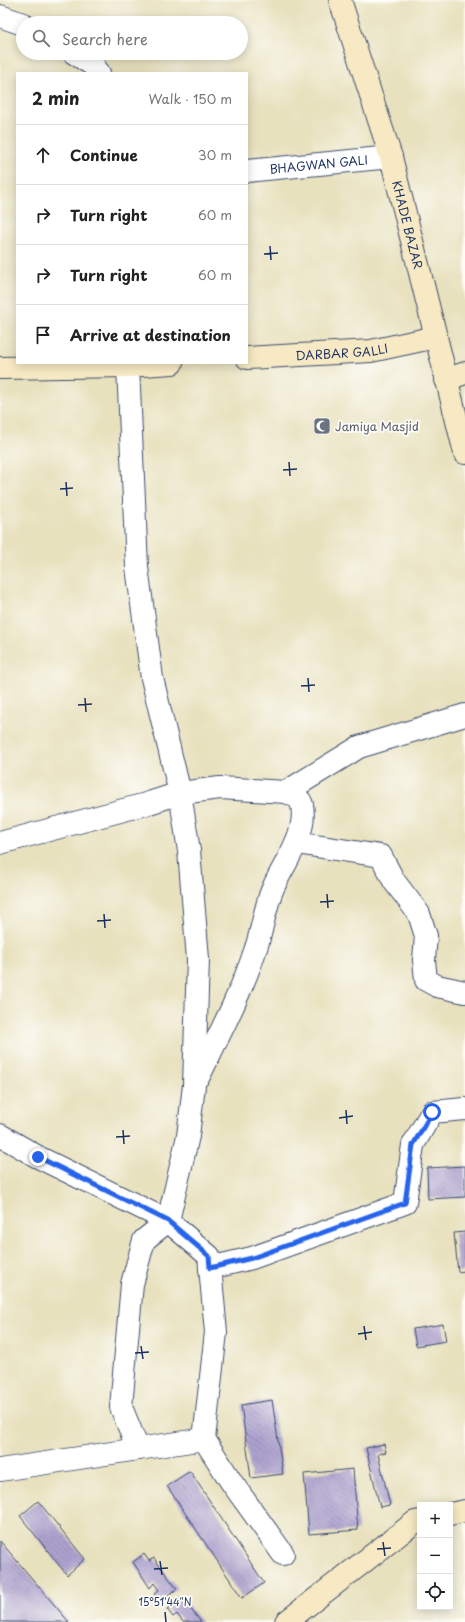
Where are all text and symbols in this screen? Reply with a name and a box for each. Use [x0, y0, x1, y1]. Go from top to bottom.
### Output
search box [16, 16, 248, 60]
icon: search [30, 27, 52, 49]
text: Search here [62, 27, 148, 50]
text: 2 min [32, 85, 79, 111]
text: Walk · 150 m [148, 89, 232, 108]
text: Continue [70, 143, 138, 166]
icon: ahead [32, 144, 54, 166]
text: 30 m [198, 145, 232, 164]
street label: BHAGWAN GALI [269, 150, 369, 178]
street label: KHADE BAZAR [388, 179, 428, 271]
text: Turn right [70, 203, 147, 226]
icon: right [32, 204, 54, 226]
text: 60 m [198, 205, 232, 224]
text: Turn right [70, 263, 147, 286]
icon: right [32, 264, 54, 286]
text: 60 m [198, 265, 232, 284]
text: Arrive at destination [70, 323, 231, 346]
icon: arrive [32, 324, 54, 346]
street label: DARBAR GALLI [295, 339, 390, 364]
mosque icon: Jamiya Masjid [312, 416, 332, 436]
place label: Jamiya Masjid [335, 417, 419, 435]
route start [423, 1103, 441, 1121]
route end [29, 1148, 47, 1166]
map controls [417, 1502, 453, 1610]
button: + [417, 1502, 453, 1538]
button: − [417, 1538, 453, 1574]
button: locate [417, 1574, 453, 1610]
text: 15°51'44"N [139, 1594, 192, 1609]

